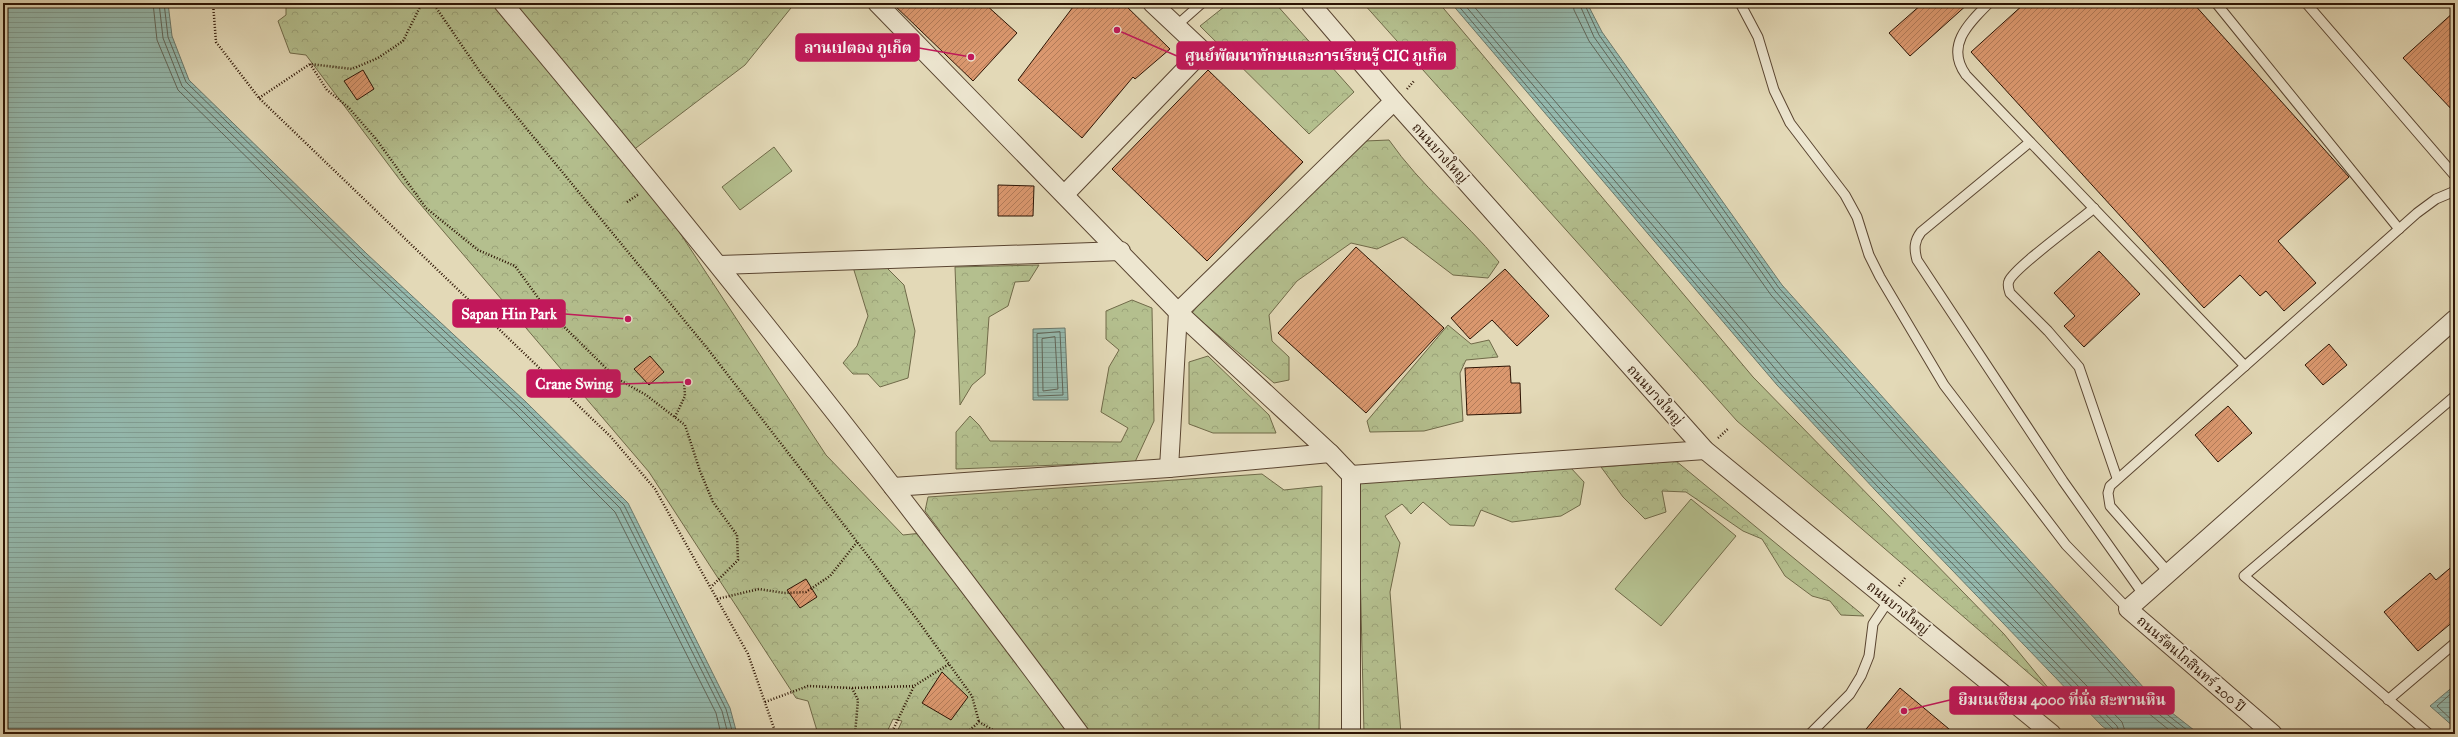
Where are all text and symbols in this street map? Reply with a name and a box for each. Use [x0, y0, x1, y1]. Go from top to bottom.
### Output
callout: ลานเปตอง ภูเก็ต [796, 34, 919, 61]
text: ลานเปตอง ภูเก็ต [804, 39, 912, 58]
callout: ศูนย์พัฒนาทักษและการเรียนรู้ CIC ภูเก็ต [1177, 42, 1455, 69]
text: ศูนย์พัฒนาทักษและการเรียนรู้ CIC ภูเก็ต [1185, 46, 1447, 66]
street label: ถนนบางใหญ่ [1408, 118, 1473, 187]
callout: Sapan Hin Park [453, 300, 565, 327]
text: Sapan Hin Park [461, 305, 558, 324]
street label: ถนนบางใหญ่ [1623, 360, 1688, 429]
callout: Crane Swing [527, 370, 620, 397]
text: Crane Swing [535, 375, 614, 394]
street label: ถนนบางใหญ่ [1863, 576, 1934, 638]
street label: ถนนรัตนโกสินทร์ 200 ปี [2133, 611, 2250, 716]
callout: ยิมเนเซียม 4000 ที่นั่ง สะพานหิน [1950, 687, 2174, 714]
text: ยิมเนเซียม 4000 ที่นั่ง สะพานหิน [1958, 689, 2166, 710]

